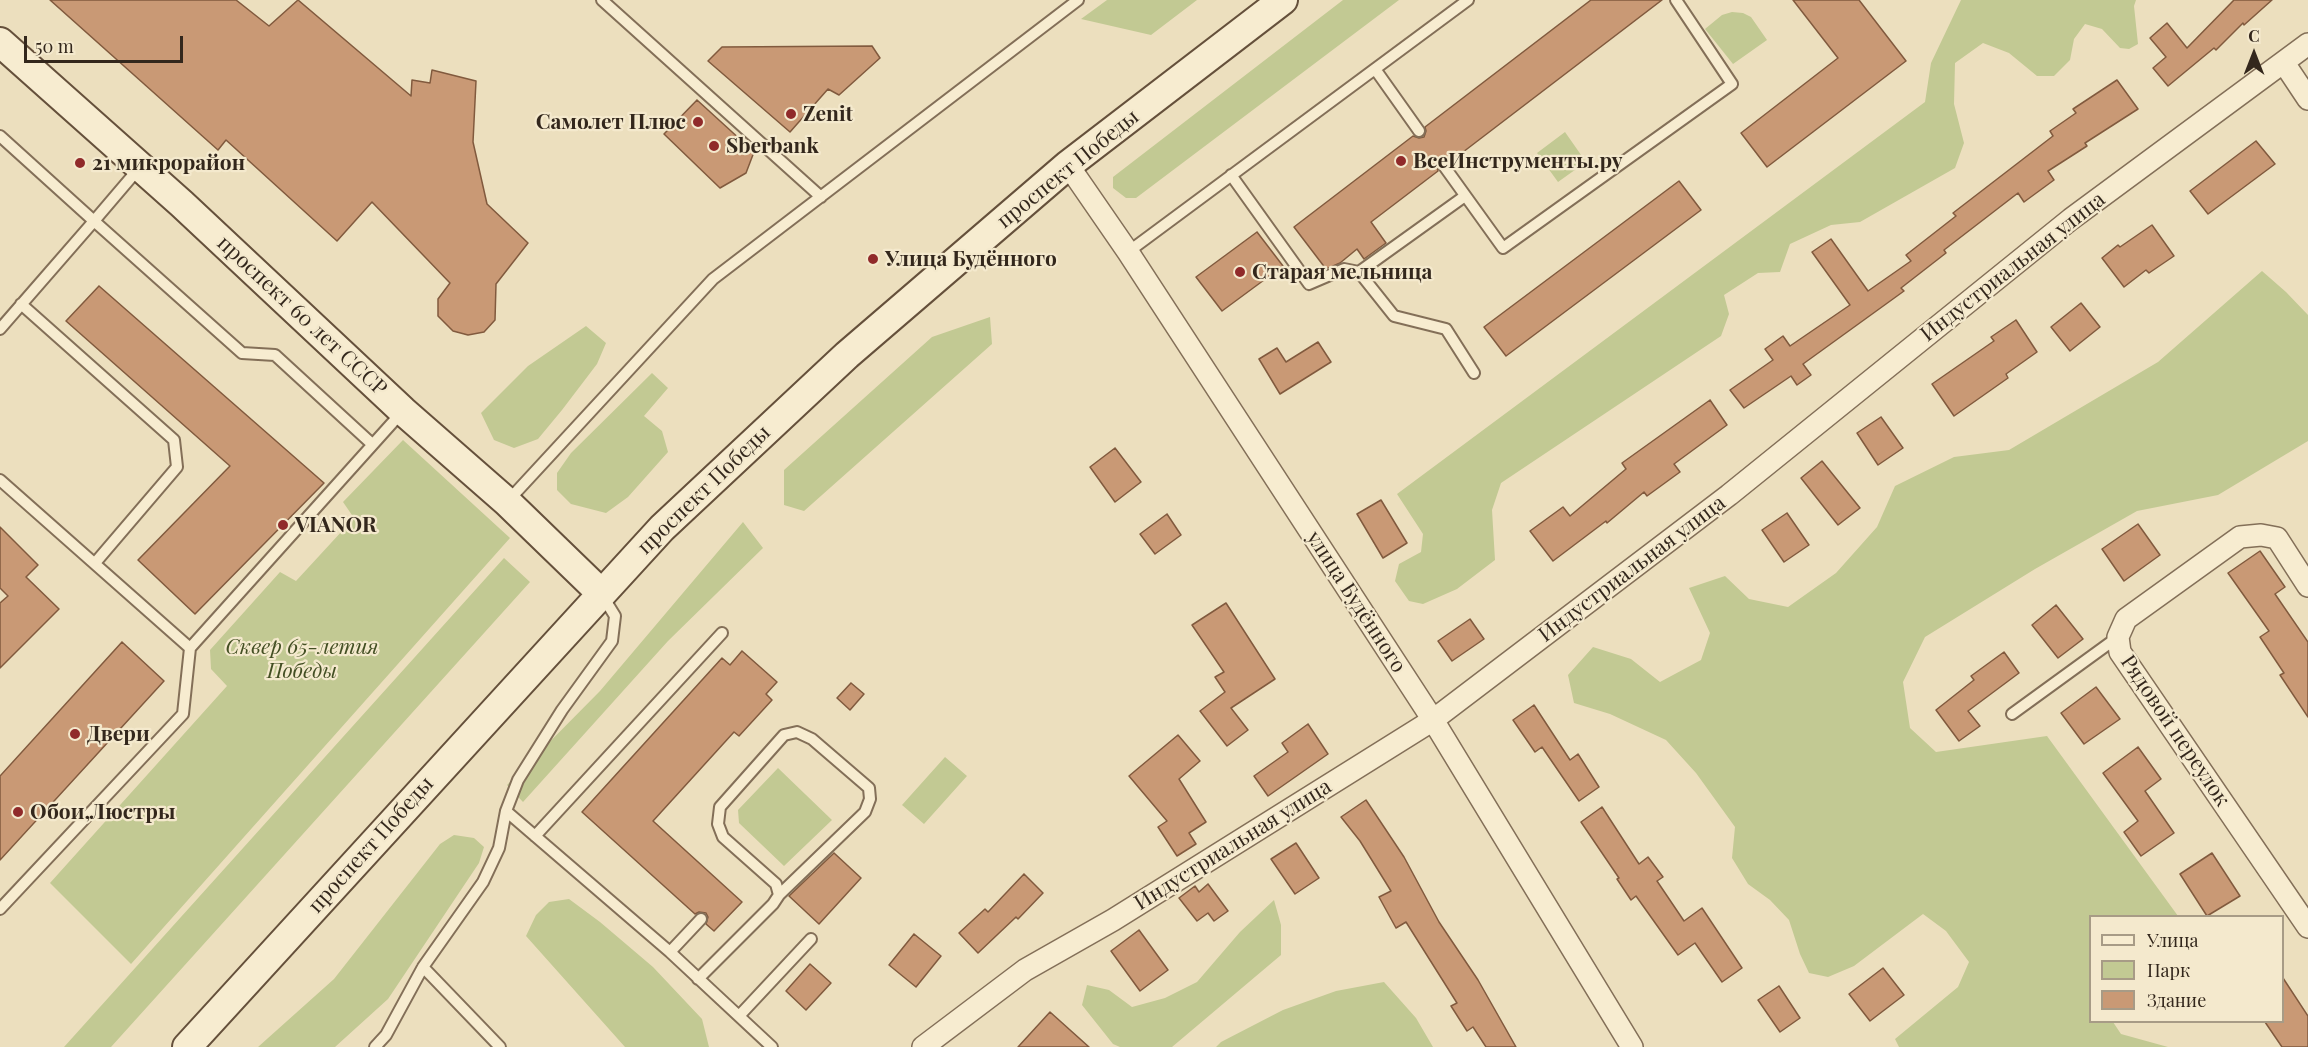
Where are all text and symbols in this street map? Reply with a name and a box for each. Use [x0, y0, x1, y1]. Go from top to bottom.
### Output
scale bar [27, 24, 186, 62]
north arrow [2224, 24, 2284, 84]
text: С [2248, 25, 2260, 46]
text: 50 m [35, 34, 74, 58]
place label: Zenit [803, 101, 853, 127]
street label: проспект Победы [992, 104, 1144, 234]
marker: Zenit [784, 107, 798, 121]
place label: Самолет Плюс [536, 109, 686, 135]
marker: Самолет Плюс [691, 115, 705, 129]
place label: Sberbank [726, 133, 819, 159]
marker: Sberbank [707, 139, 721, 153]
place label: ВсеИнструменты.ру [1413, 148, 1623, 174]
place label: 21 микрорайон [92, 150, 245, 176]
marker: ВсеИнструменты.ру [1394, 154, 1408, 168]
marker: 21 микрорайон [73, 156, 87, 170]
street label: Индустриальная улица [1916, 187, 2110, 347]
street label: проспект 60 лет СССР [212, 231, 392, 401]
place label: Улица Будённого [885, 246, 1057, 272]
marker: Улица Будённого [866, 252, 880, 266]
place label: Старая мельница [1252, 259, 1432, 285]
marker: Старая мельница [1233, 265, 1247, 279]
street label: проспект Победы [632, 420, 776, 560]
street label: Индустриальная улица [1534, 491, 1730, 647]
place label: VIANOR [295, 512, 377, 538]
marker: VIANOR [276, 518, 290, 532]
street label: улица Будённого [1301, 527, 1411, 677]
park label: Сквер 65-летия Победы [225, 634, 379, 684]
street label: Рядовой переулок [2115, 651, 2235, 811]
place label: Двери [87, 721, 150, 747]
marker: Двери [68, 727, 82, 741]
street label: проспект Победы [303, 772, 439, 918]
street label: Индустриальная улица [1130, 774, 1336, 916]
place label: Обои,Люстры [30, 799, 175, 825]
marker: Обои,Люстры [11, 805, 25, 819]
legend [2089, 915, 2284, 1023]
text: Улица [2147, 928, 2198, 952]
text: Парк [2147, 958, 2190, 982]
text: Здание [2147, 988, 2206, 1012]

